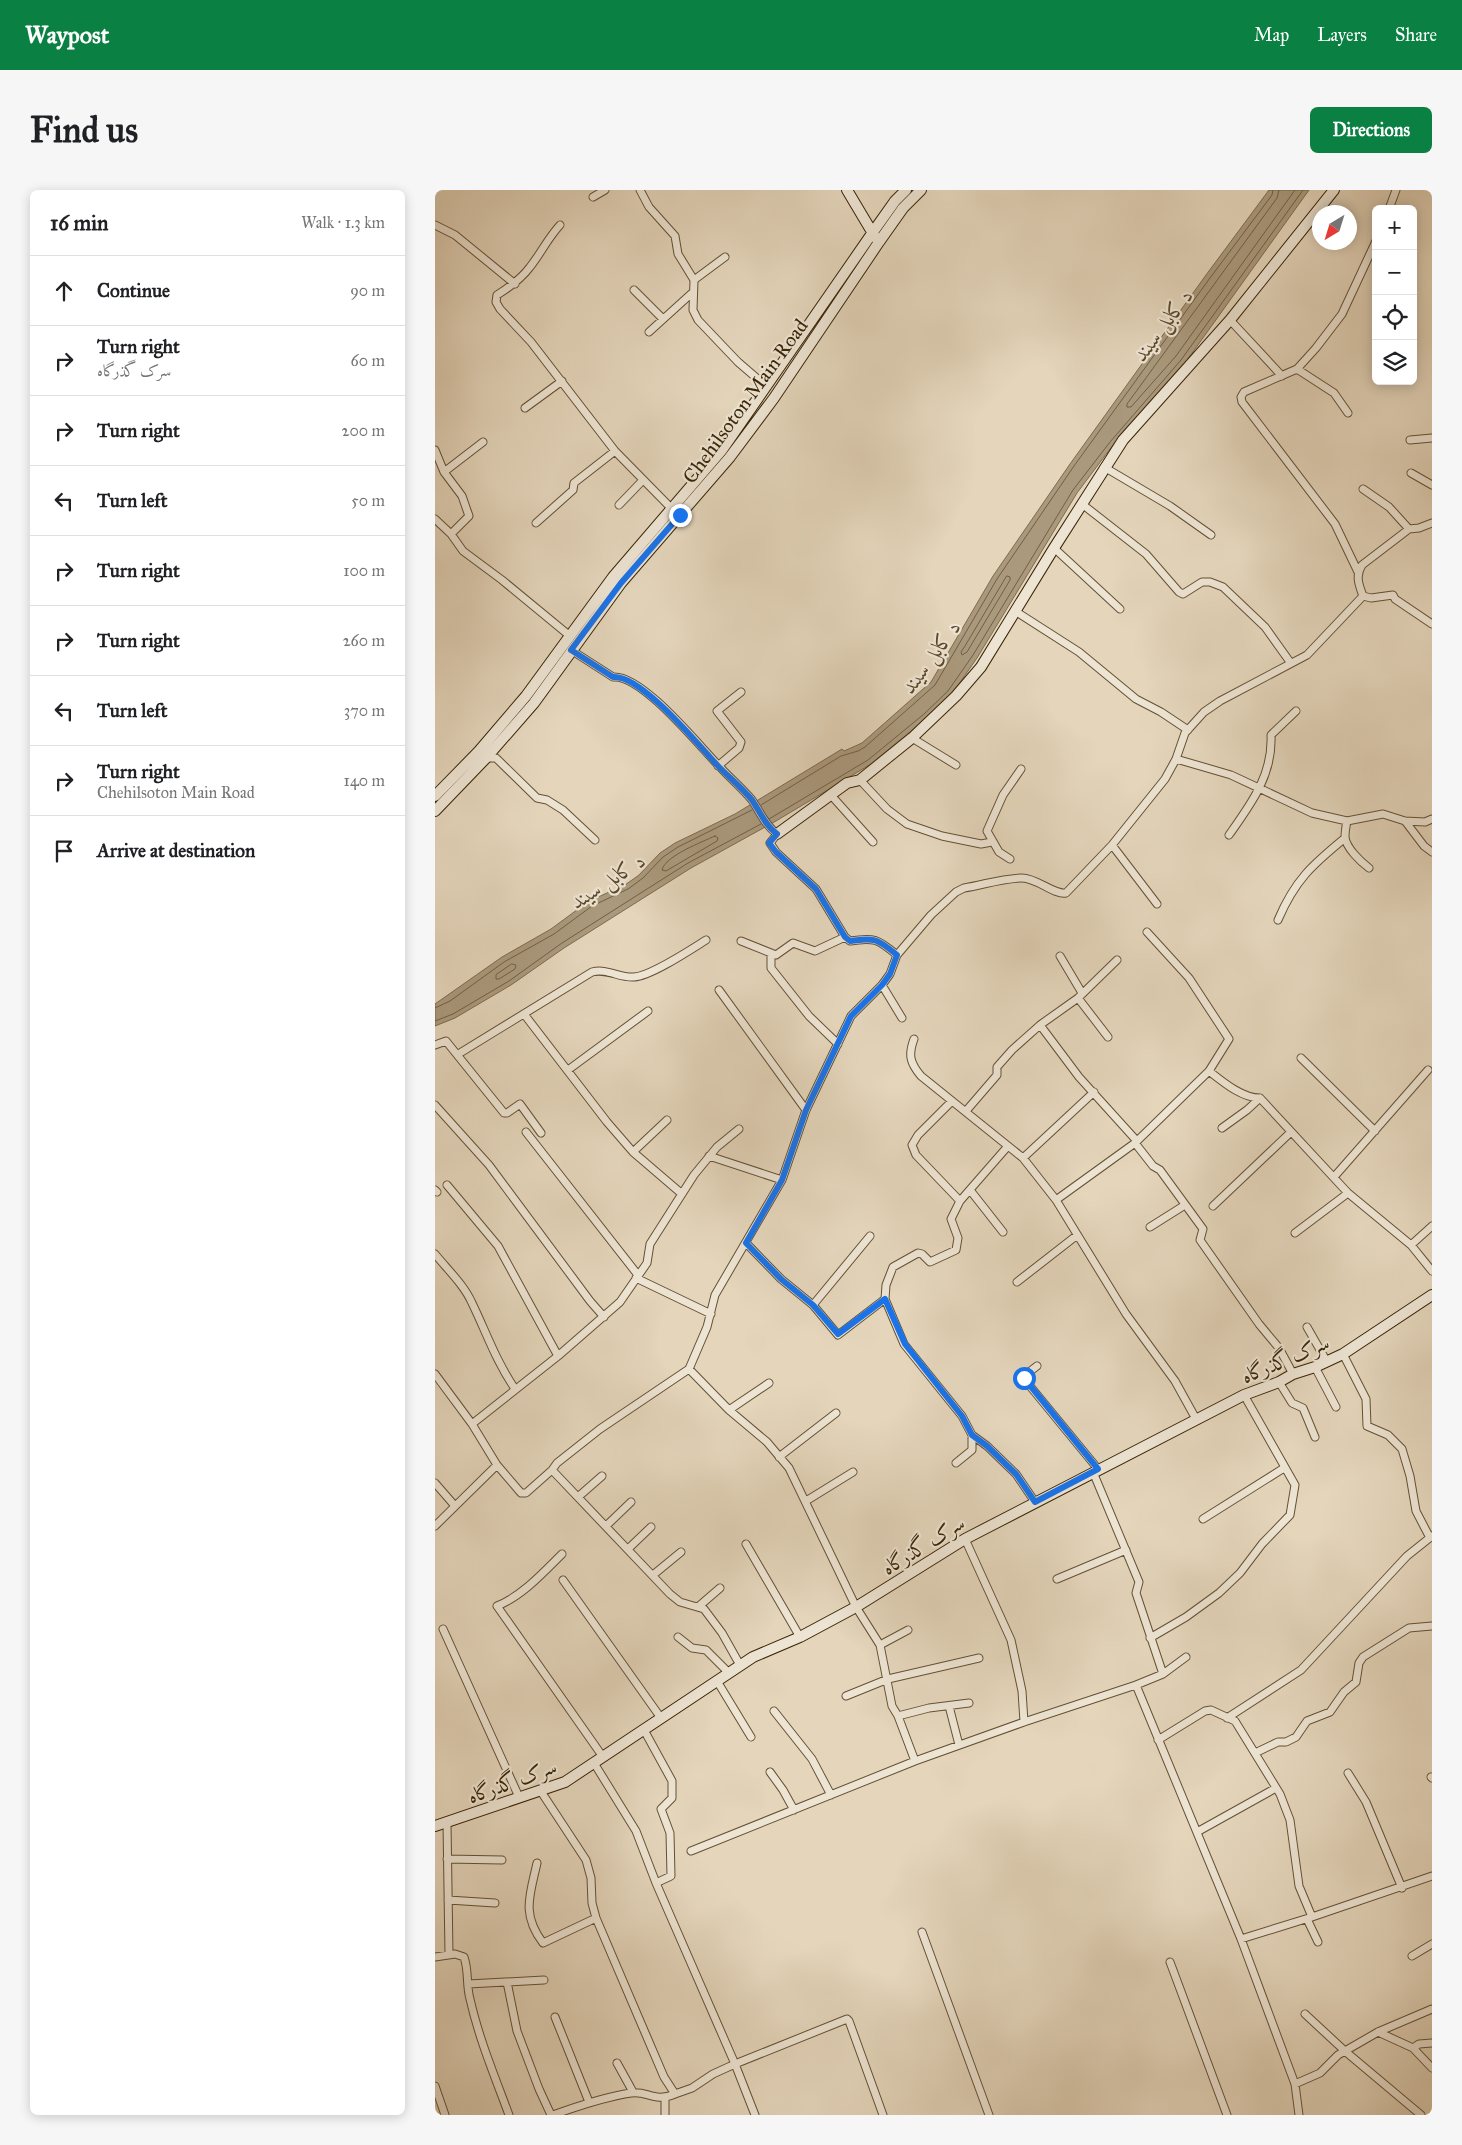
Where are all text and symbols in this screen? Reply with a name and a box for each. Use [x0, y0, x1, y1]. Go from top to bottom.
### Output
text: Waypost [25, 20, 109, 50]
text: Map [1254, 24, 1289, 46]
text: Layers [1317, 24, 1367, 46]
text: Share [1395, 24, 1437, 46]
button: Directions [1310, 107, 1432, 153]
text: Find us [30, 109, 138, 152]
north arrow [1312, 205, 1357, 250]
map controls [1372, 205, 1417, 385]
button: + [1372, 205, 1417, 250]
text: 16 min [50, 210, 108, 236]
text: Walk · 1.3 km [301, 213, 385, 232]
button: − [1372, 250, 1417, 295]
icon: ahead [50, 277, 78, 305]
text: Continue [97, 279, 170, 302]
text: 90 m [350, 281, 385, 300]
water label: د کابل سيند [1127, 283, 1200, 368]
button: locate [1372, 295, 1417, 340]
street label: Chehilsoton Main Road [677, 314, 813, 488]
text: Turn right [97, 335, 180, 358]
button: layers [1372, 340, 1417, 385]
icon: right [50, 347, 78, 375]
text: 60 m [351, 351, 385, 370]
text: سرک گذرگاه [97, 361, 171, 380]
icon: right [50, 417, 78, 445]
text: Turn right [97, 419, 180, 442]
text: 200 m [342, 421, 385, 440]
icon: left [50, 487, 78, 515]
text: Turn left [97, 489, 167, 512]
text: 50 m [351, 491, 385, 510]
route end [669, 504, 692, 527]
icon: right [50, 557, 78, 585]
text: Turn right [97, 559, 180, 582]
text: 100 m [343, 561, 385, 580]
water label: د کابل سيند [896, 615, 968, 700]
icon: right [50, 627, 78, 655]
text: Turn right [97, 629, 180, 652]
text: 260 m [343, 631, 385, 650]
icon: left [50, 697, 78, 725]
text: Turn left [97, 699, 167, 722]
text: 370 m [344, 701, 385, 720]
text: Turn right [97, 760, 180, 783]
icon: right [50, 767, 78, 795]
text: 140 m [344, 771, 385, 790]
text: Chehilsoton Main Road [97, 783, 255, 802]
icon: arrive [50, 837, 78, 865]
text: Arrive at destination [97, 839, 255, 862]
water label: د کابل سيند [566, 847, 652, 917]
street label: سرک گذرگاه [1237, 1328, 1333, 1390]
route start [1013, 1367, 1036, 1390]
street label: سرک گذرگاه [876, 1509, 970, 1581]
street label: سرک گذرگاه [464, 1752, 560, 1810]

